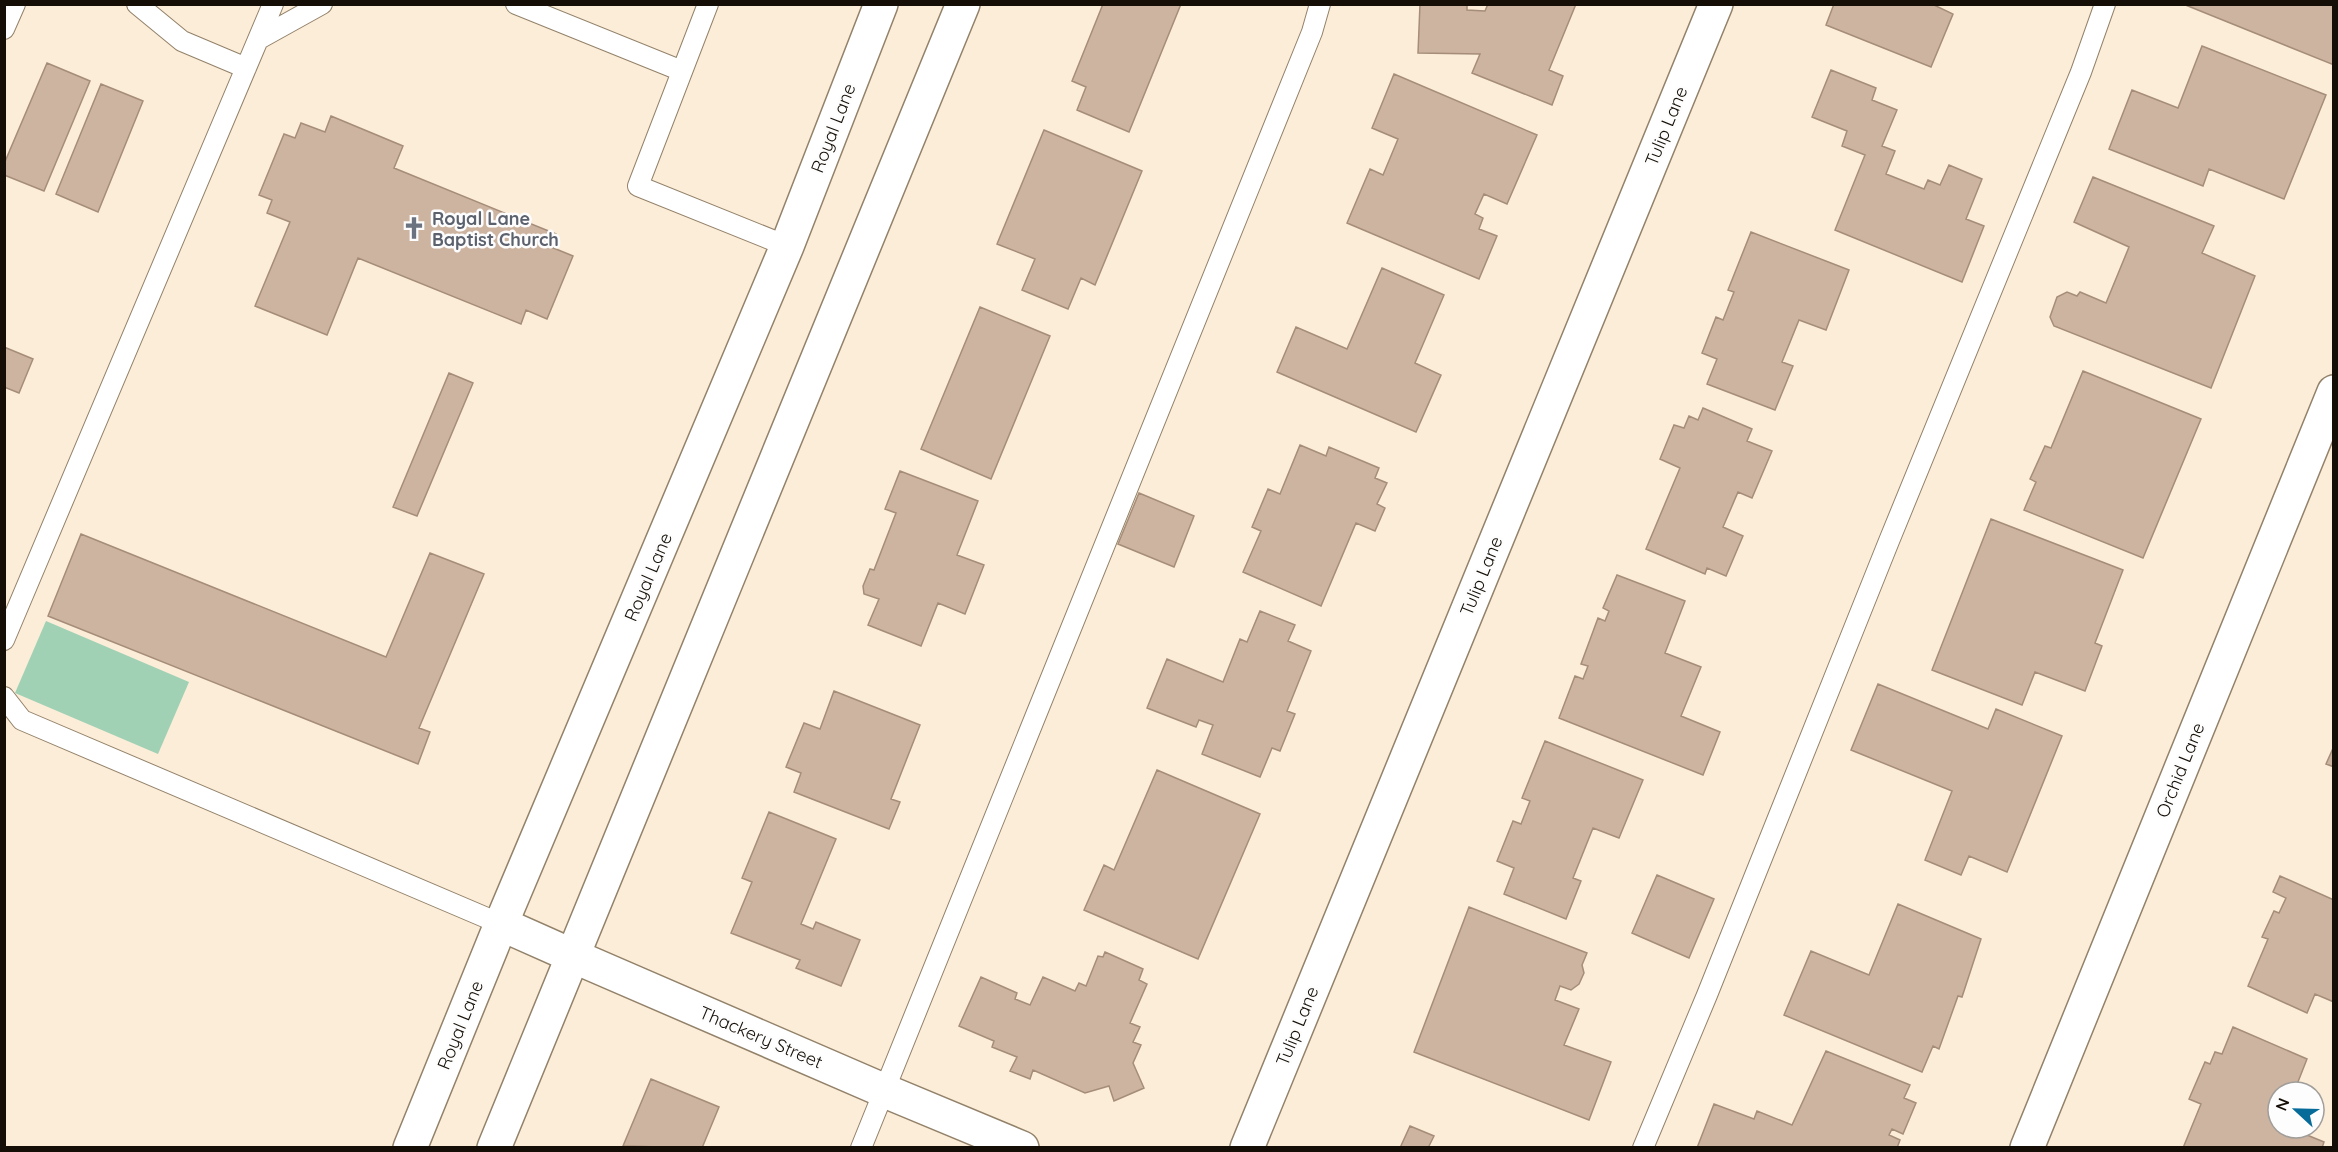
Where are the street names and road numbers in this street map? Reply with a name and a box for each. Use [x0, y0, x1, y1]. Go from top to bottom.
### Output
street label: Royal Lane [805, 80, 861, 176]
street label: Tulip Lane [1640, 83, 1692, 169]
street label: Royal Lane [619, 529, 677, 625]
street label: Tulip Lane [1455, 533, 1507, 619]
street label: Orchid Lane [2150, 719, 2210, 821]
street label: Royal Lane [432, 977, 488, 1073]
street label: Tulip Lane [1271, 983, 1323, 1069]
street label: Thackery Street [696, 1001, 826, 1073]

